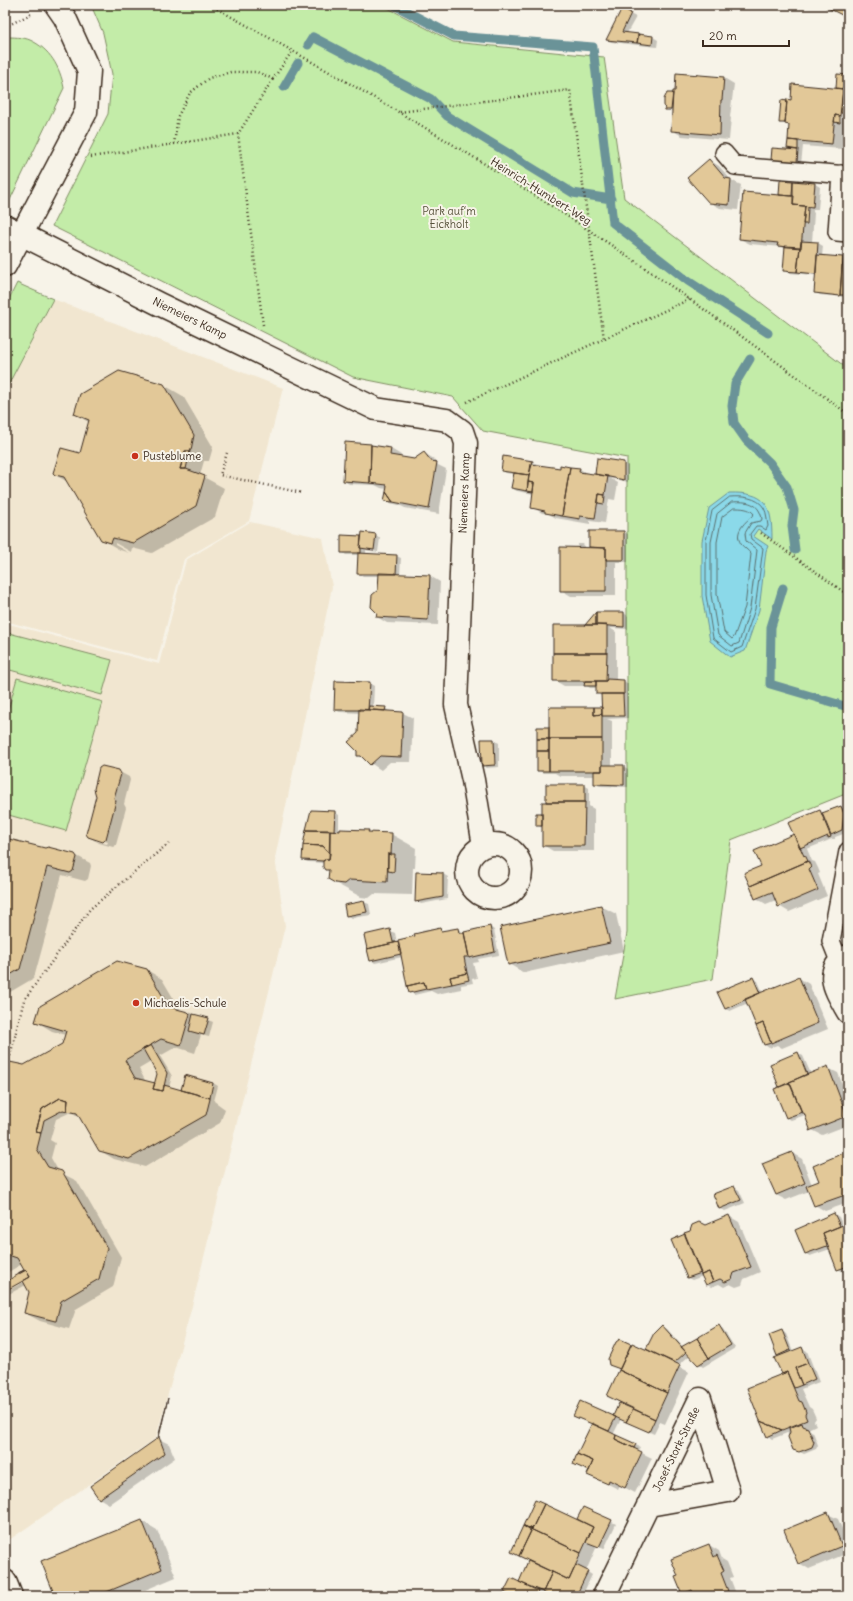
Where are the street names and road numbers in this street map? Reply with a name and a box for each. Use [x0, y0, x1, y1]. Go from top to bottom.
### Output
street label: Heinrich-Humbert-Weg [488, 154, 594, 228]
street label: Niemeiers Kamp [151, 294, 229, 342]
street label: Niemeiers Kamp [456, 452, 472, 534]
street label: Josef-Stork-Straße [649, 1404, 703, 1494]

